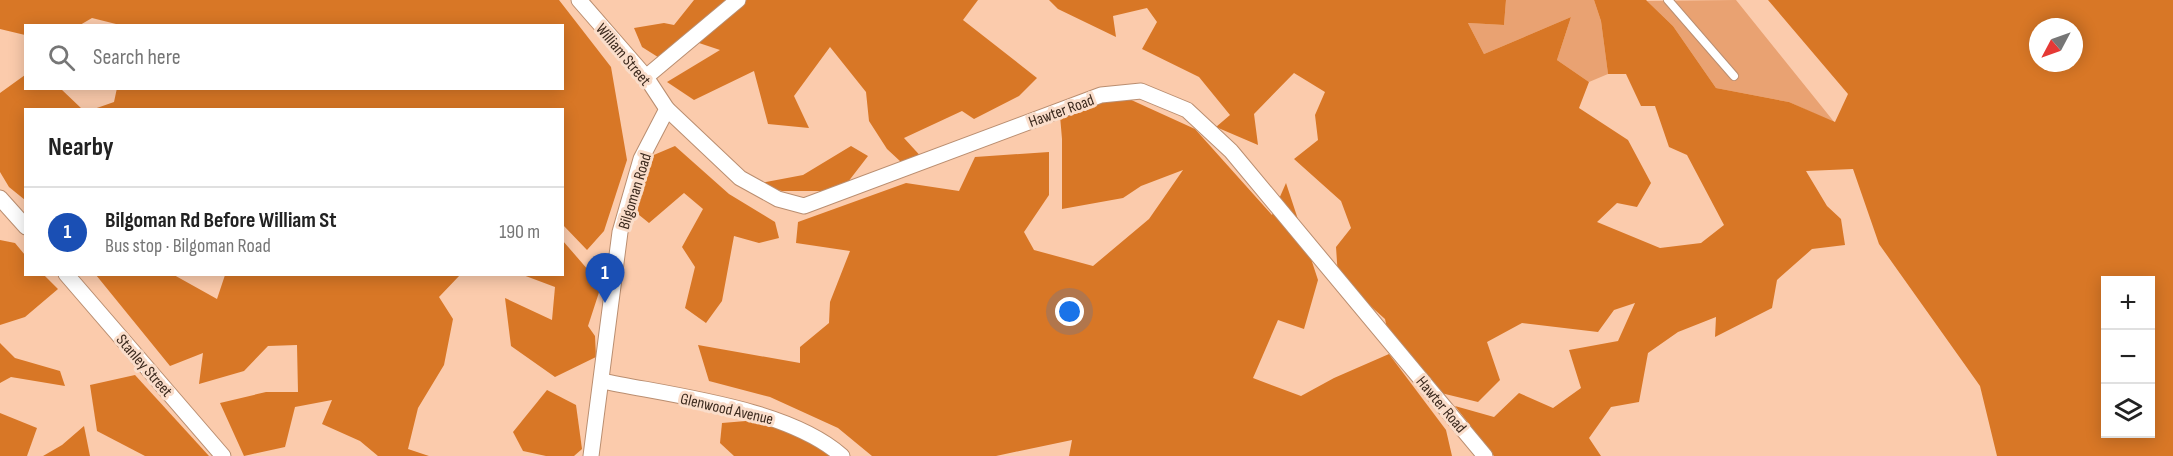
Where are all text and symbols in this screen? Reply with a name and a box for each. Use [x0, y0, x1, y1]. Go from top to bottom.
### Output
north arrow [2029, 18, 2083, 72]
street label: William Street [591, 20, 654, 90]
search box [24, 24, 564, 90]
icon: search [45, 41, 78, 74]
text: Search here [93, 44, 180, 71]
street label: Hawter Road [1026, 91, 1097, 132]
text: Nearby [48, 132, 114, 163]
street label: Bilgoman Road [615, 151, 656, 232]
text: Bilgoman Rd Before William St [105, 207, 337, 234]
text: 1 [64, 220, 71, 244]
text: 190 m [499, 220, 540, 244]
text: Bus stop · Bilgoman Road [105, 234, 271, 258]
pin: 1 [586, 254, 624, 303]
map controls [2101, 276, 2155, 438]
button: + [2101, 276, 2155, 330]
your location [1055, 297, 1084, 326]
button: − [2101, 330, 2155, 384]
street label: Stanley Street [112, 331, 176, 401]
street label: Hawter Road [1412, 373, 1470, 437]
button: layers [2101, 384, 2155, 438]
street label: Glenwood Avenue [678, 390, 775, 429]

